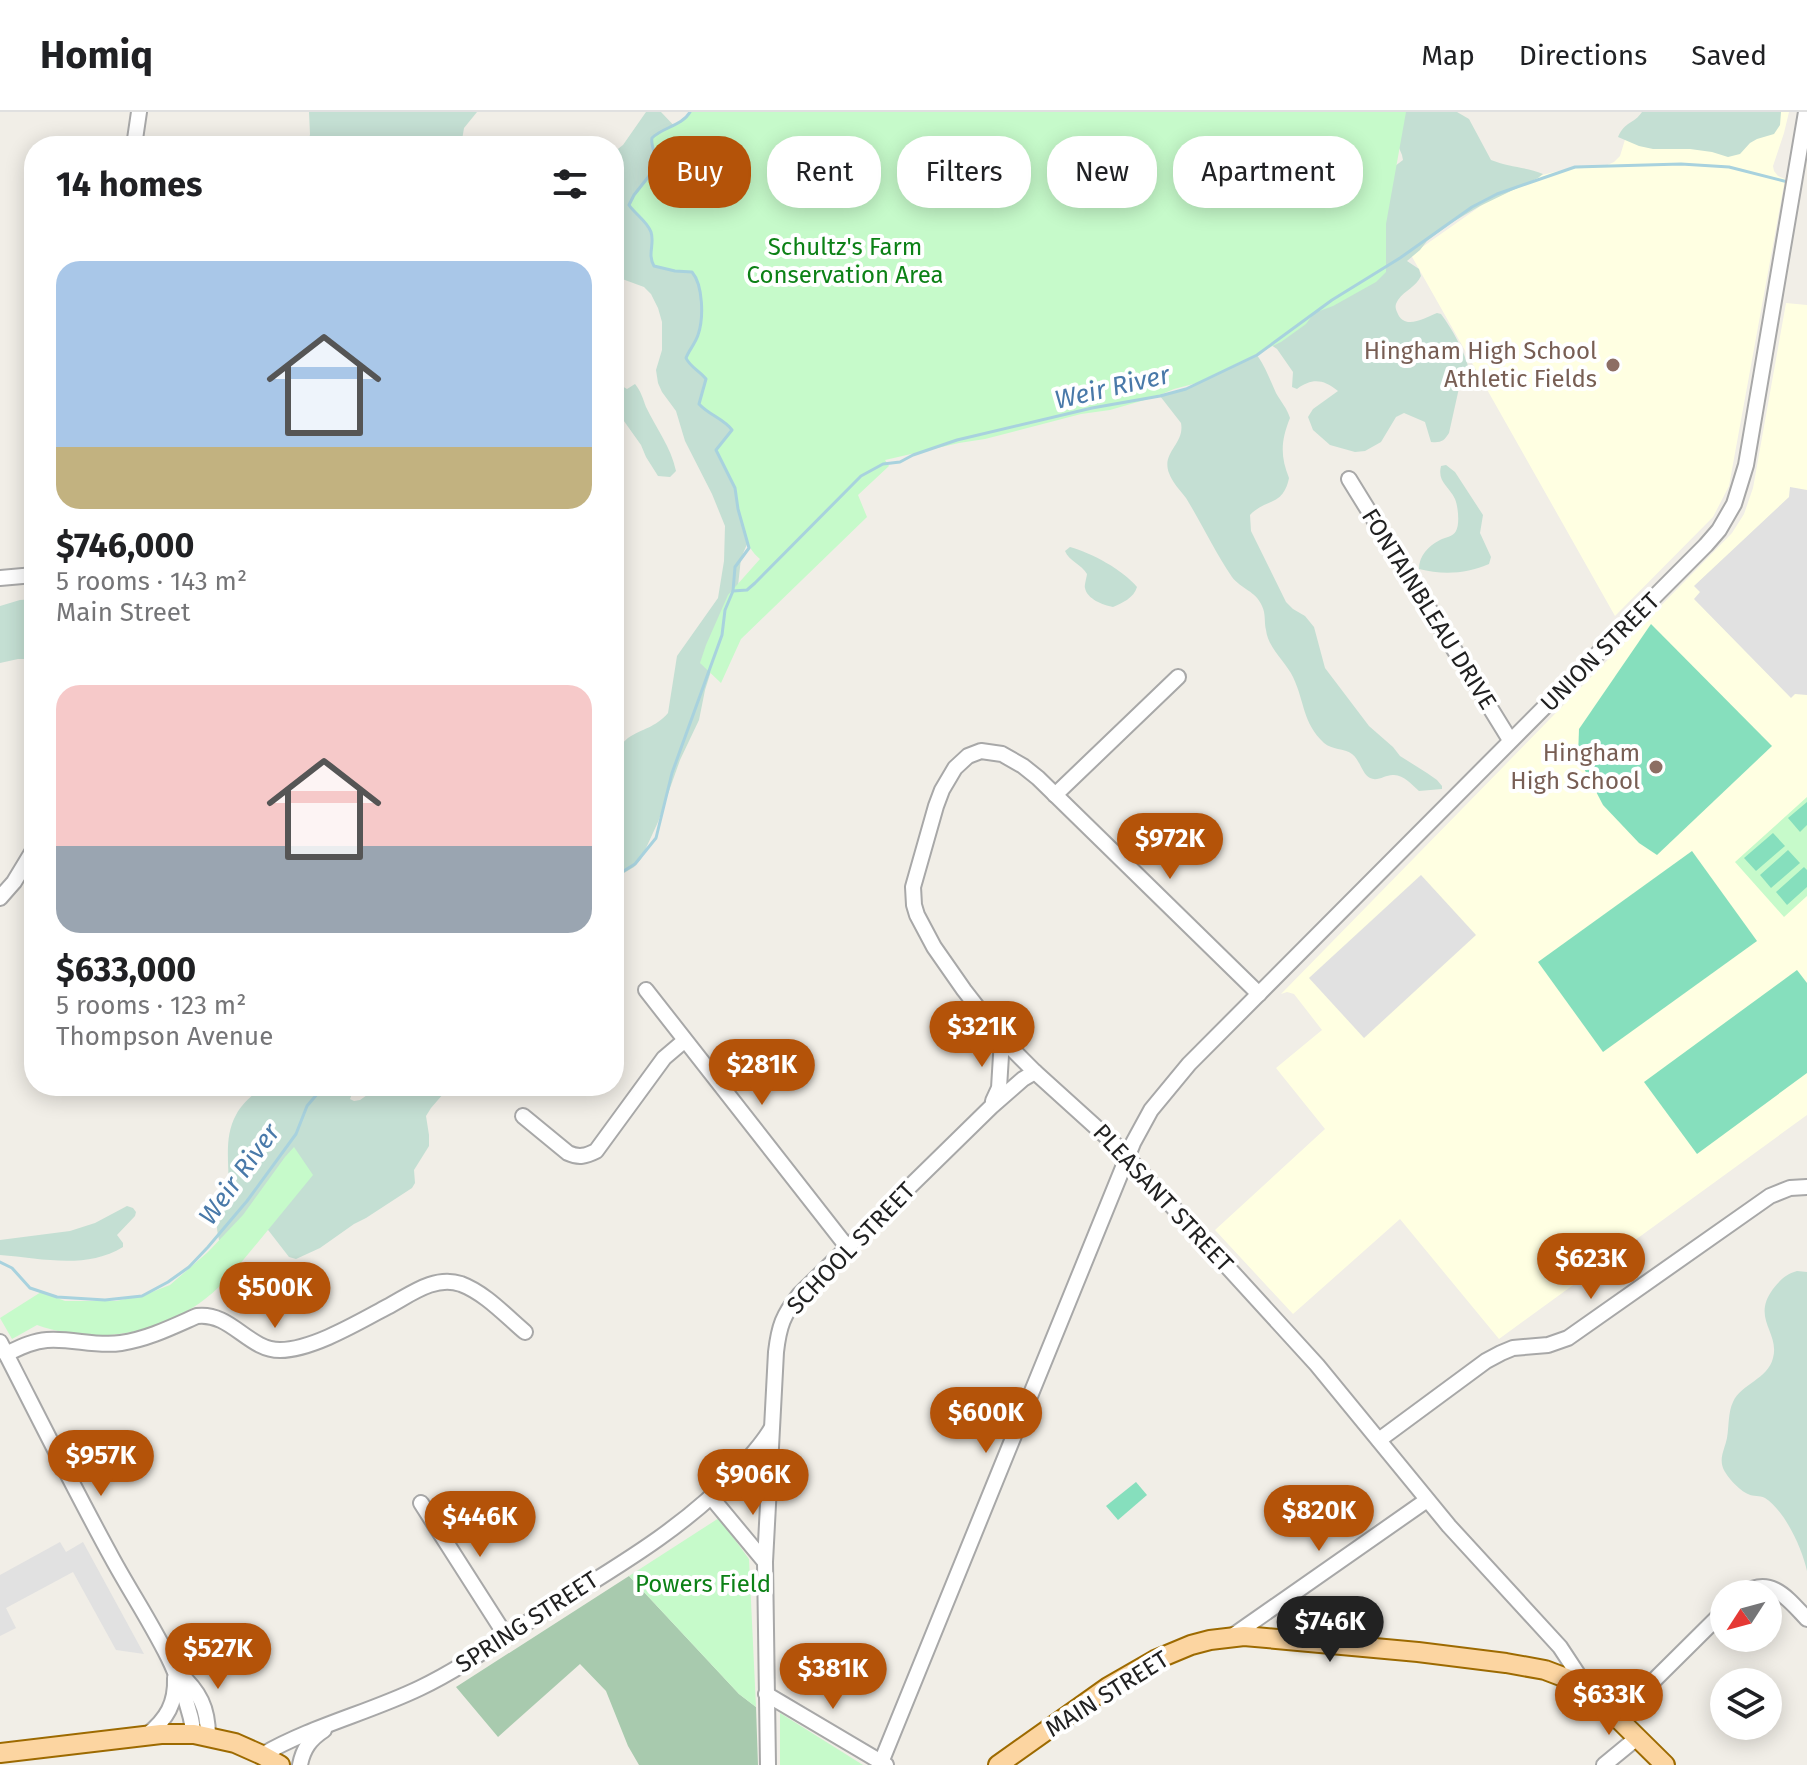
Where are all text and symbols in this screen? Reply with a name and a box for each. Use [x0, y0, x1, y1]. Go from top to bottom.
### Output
text: Homiq [40, 32, 153, 78]
text: Map [1421, 39, 1475, 72]
text: Directions [1519, 39, 1647, 72]
text: Saved [1691, 39, 1767, 72]
chip: Buy [648, 136, 751, 208]
chip: Rent [767, 136, 881, 208]
chip: Filters [897, 136, 1031, 208]
chip: New [1047, 136, 1157, 208]
chip: Apartment [1173, 136, 1363, 208]
icon: filters [548, 162, 592, 206]
text: 14 homes [56, 164, 202, 205]
park label: Schultz's Farm Conservation Area [746, 233, 944, 289]
icon: home [252, 313, 396, 457]
place label: Hingham High School Athletic Fields [1364, 337, 1597, 393]
marker: Hingham High School Athletic Fields [1604, 356, 1622, 374]
water label: Weir River [1052, 359, 1174, 416]
street label: FONTAINBLEAU DRIVE [1356, 504, 1502, 714]
text: $746,000 [56, 525, 194, 566]
text: 5 rooms · 143 m² [56, 566, 247, 597]
street label: UNION STREET [1535, 586, 1666, 717]
text: Main Street [56, 597, 190, 628]
icon: home [252, 737, 396, 881]
place label: Hingham High School [1510, 739, 1640, 795]
marker: Hingham High School [1647, 758, 1665, 776]
pin: $972K [1114, 813, 1226, 881]
text: $972K [1135, 823, 1205, 854]
text: $633,000 [56, 949, 196, 990]
text: 5 rooms · 123 m² [56, 990, 246, 1021]
pin: $321K [926, 1001, 1038, 1069]
text: $321K [948, 1011, 1016, 1042]
text: Thompson Avenue [56, 1021, 273, 1052]
pin: $281K [706, 1039, 818, 1107]
text: $281K [727, 1049, 797, 1080]
water label: Weir River [192, 1117, 287, 1231]
street label: PLEASANT STREET [1087, 1118, 1239, 1278]
street label: SCHOOL STREET [781, 1176, 921, 1320]
pin: $623K [1535, 1233, 1647, 1301]
text: $623K [1555, 1243, 1627, 1274]
pin: $500K [219, 1262, 331, 1330]
text: $500K [237, 1272, 313, 1303]
pin: $600K [930, 1387, 1042, 1455]
text: $600K [948, 1397, 1024, 1428]
pin: $957K [45, 1430, 157, 1498]
text: $957K [66, 1440, 136, 1471]
pin: $906K [697, 1449, 809, 1517]
text: $906K [716, 1459, 790, 1490]
pin: $820K [1263, 1485, 1375, 1553]
pin: $446K [424, 1491, 536, 1559]
text: $820K [1282, 1495, 1356, 1526]
text: $446K [443, 1501, 517, 1532]
street label: SPRING STREET [451, 1565, 604, 1678]
park label: Powers Field [635, 1570, 771, 1598]
north arrow [1710, 1580, 1782, 1652]
map controls [1710, 1580, 1782, 1740]
pin: $746K [1274, 1596, 1386, 1664]
text: $746K [1295, 1606, 1365, 1637]
pin: $527K [162, 1623, 274, 1691]
text: $527K [183, 1633, 253, 1664]
pin: $381K [777, 1643, 889, 1711]
street label: MAIN STREET [1040, 1645, 1174, 1743]
text: $381K [798, 1653, 868, 1684]
button: layers [1710, 1668, 1782, 1740]
pin: $633K [1553, 1669, 1665, 1737]
text: $633K [1573, 1679, 1645, 1710]

